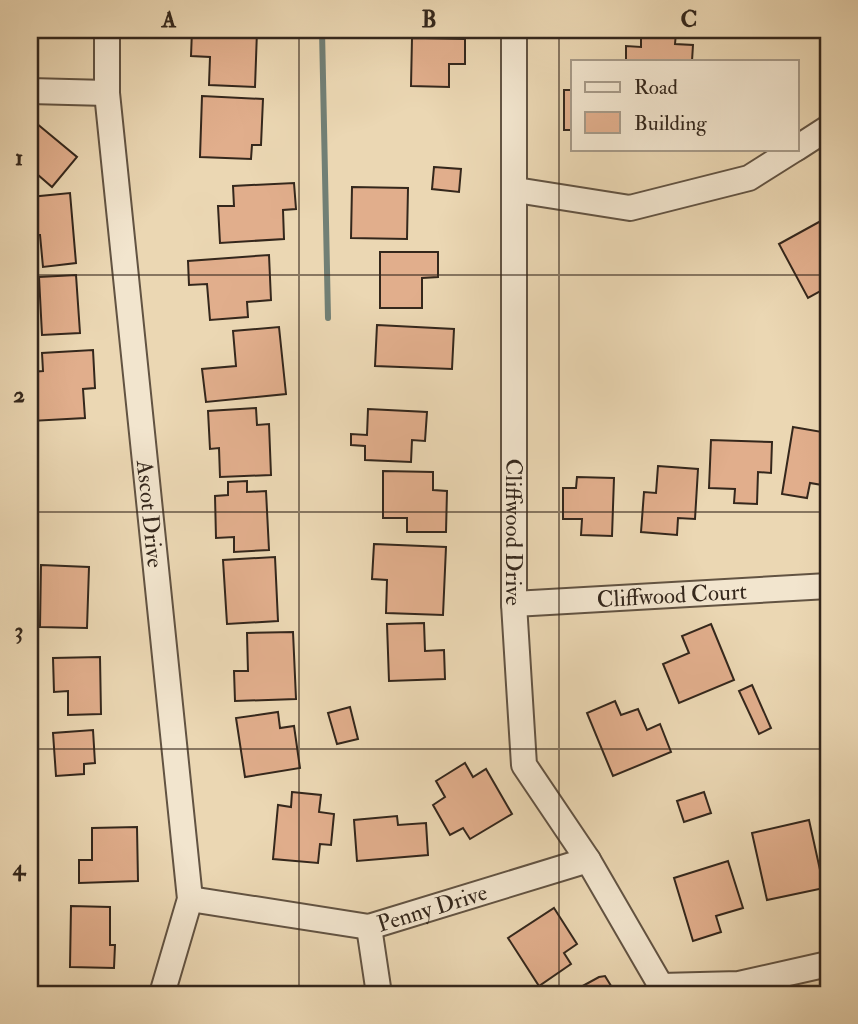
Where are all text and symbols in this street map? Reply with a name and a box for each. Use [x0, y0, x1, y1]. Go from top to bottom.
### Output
text: A [161, 5, 177, 34]
text: B [421, 5, 437, 34]
text: C [681, 5, 697, 34]
legend [571, 60, 798, 150]
text: Road [634, 74, 679, 101]
text: Building [634, 110, 707, 137]
text: 1 [15, 143, 23, 172]
text: 2 [13, 380, 25, 409]
street label: Ascot Drive [130, 458, 170, 569]
street label: Cliffwood Drive [500, 458, 529, 606]
street label: Cliffwood Court [596, 576, 748, 614]
text: 3 [15, 616, 23, 645]
text: 4 [12, 853, 27, 882]
street label: Penny Drive [373, 877, 491, 938]

